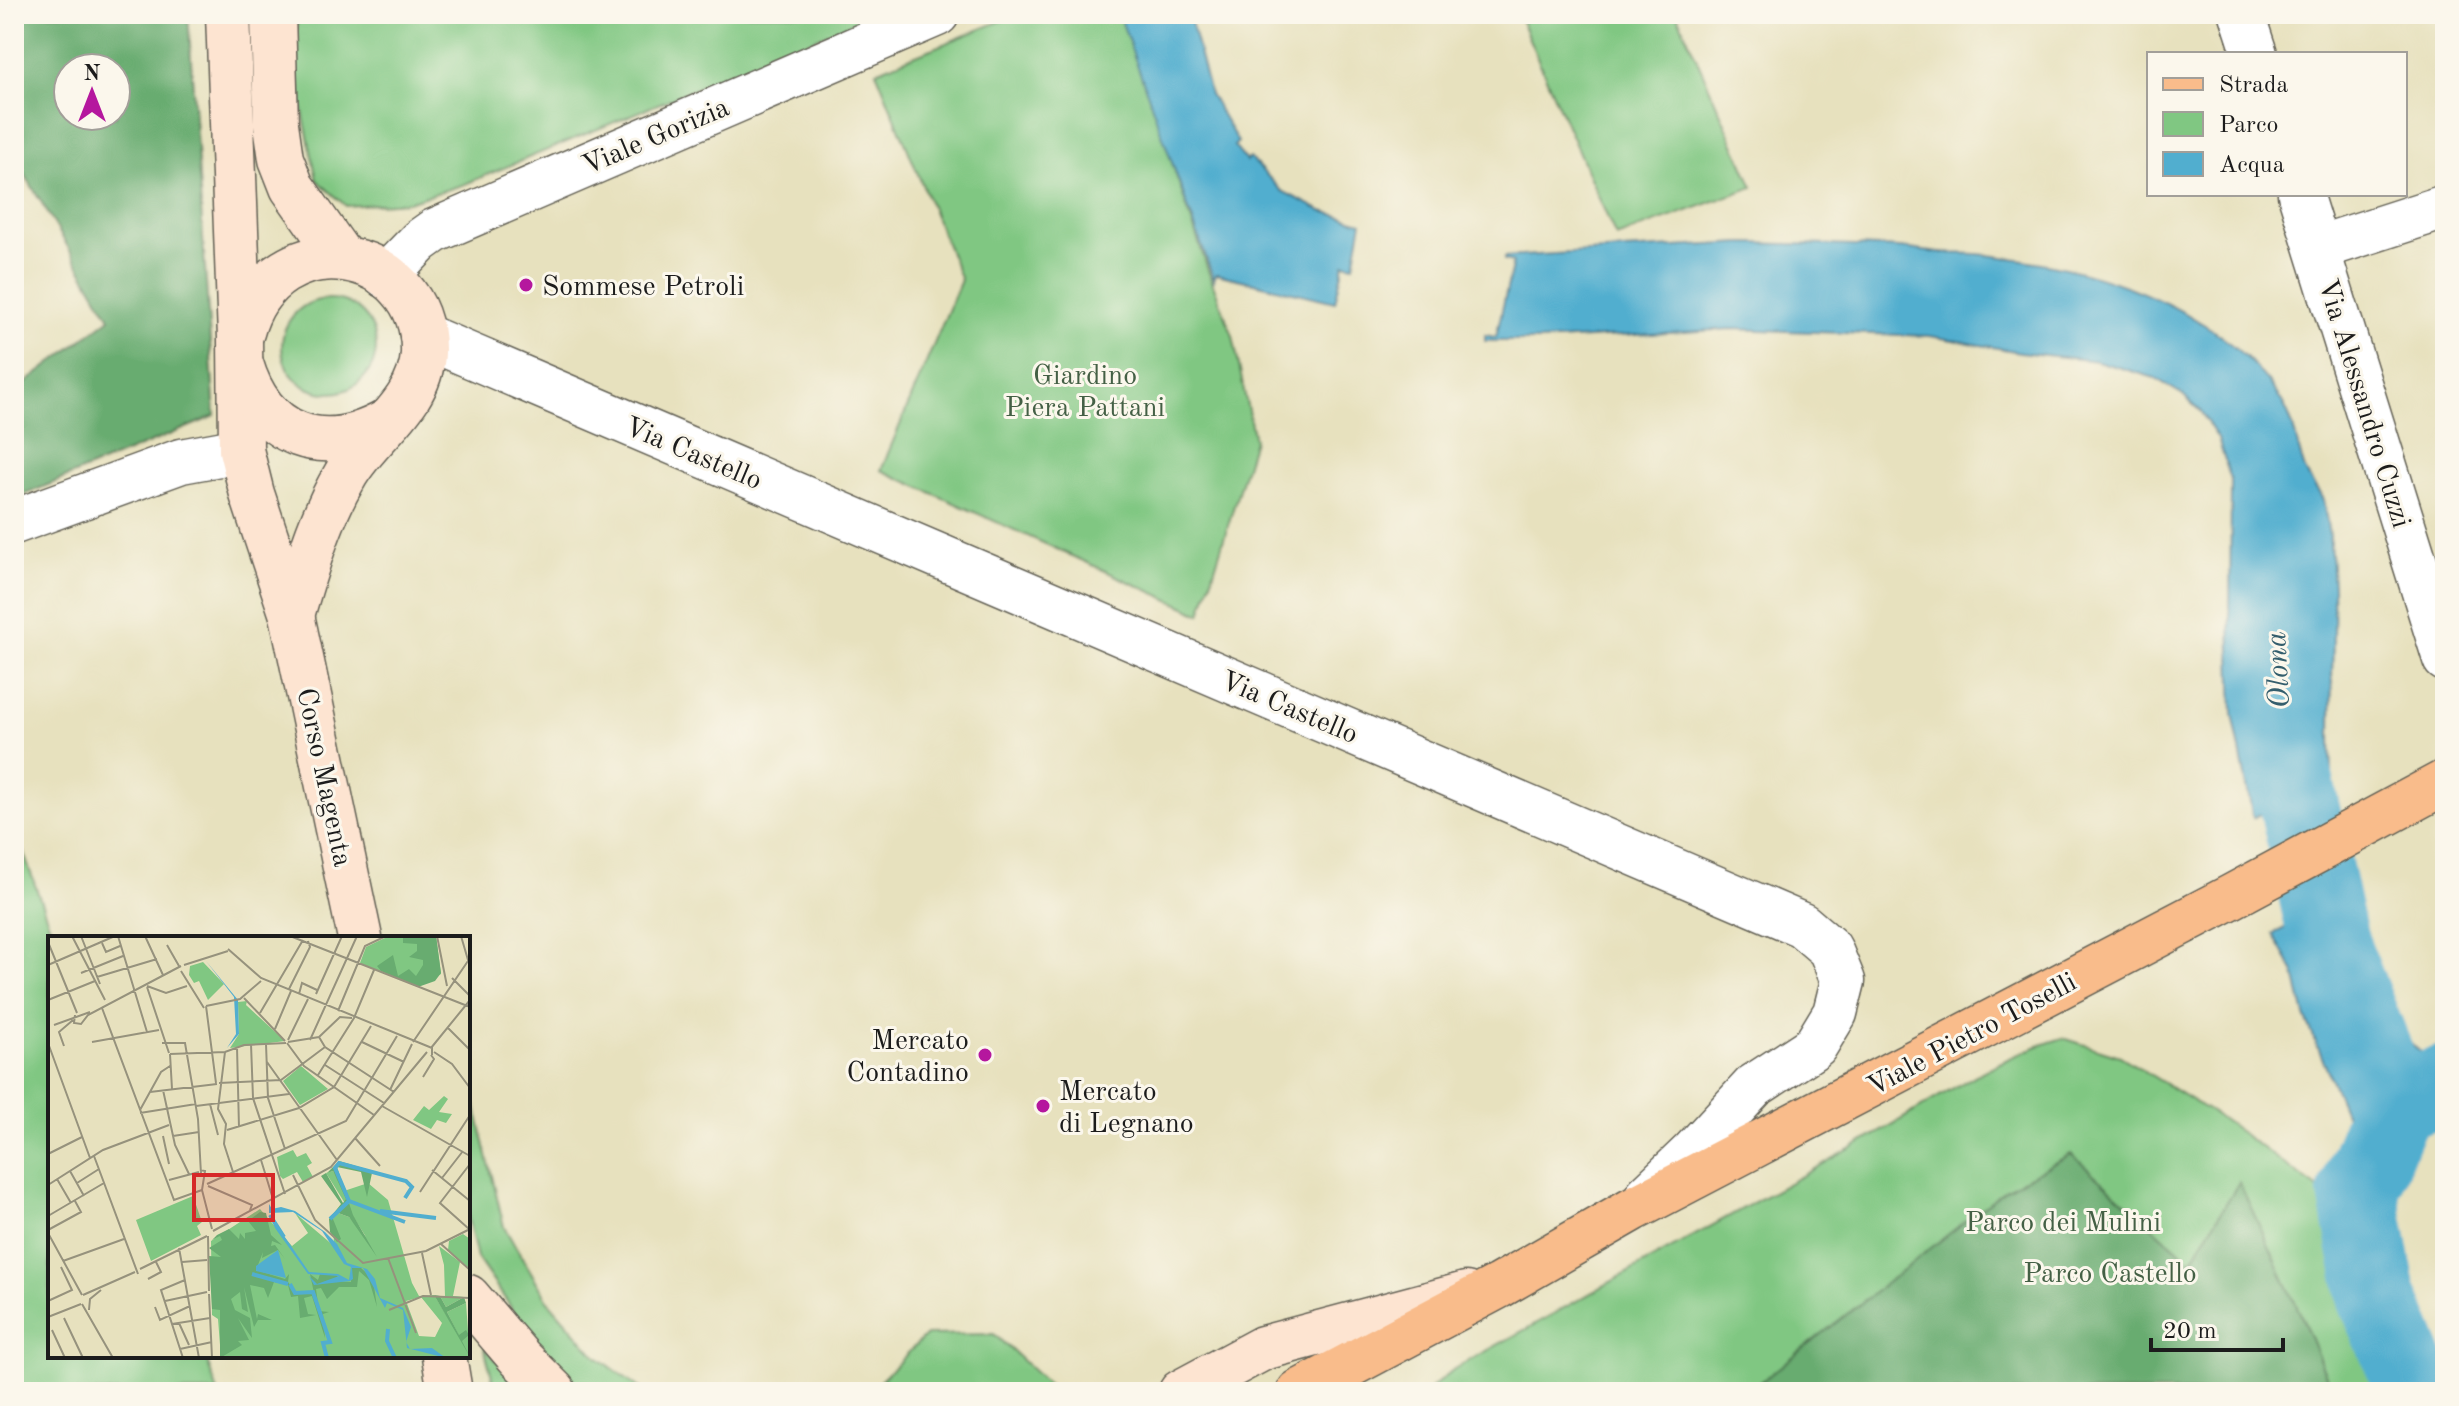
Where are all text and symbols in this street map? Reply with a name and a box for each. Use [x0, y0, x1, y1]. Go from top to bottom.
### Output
north arrow [52, 52, 132, 132]
legend [2147, 52, 2407, 196]
text: N [84, 63, 101, 85]
text: Strada [2219, 74, 2289, 98]
street label: Viale Gorizia [579, 94, 734, 181]
text: Parco [2219, 114, 2278, 138]
text: Acqua [2219, 154, 2285, 178]
place label: Sommese Petroli [542, 274, 744, 302]
marker: Sommese Petroli [517, 276, 535, 294]
street label: Via Alessandro Cuzzi [2312, 276, 2414, 532]
park label: Giardino Piera Pattani [1005, 363, 1165, 423]
street label: Via Castello [620, 413, 766, 496]
water label: Olona [2262, 631, 2296, 709]
street label: Via Castello [1216, 667, 1362, 750]
street label: Corso Magenta [290, 686, 356, 870]
inset map [48, 936, 470, 1358]
street label: Viale Pietro Toselli [1863, 969, 2082, 1103]
place label: Mercato Contadino [846, 1028, 969, 1088]
marker: Mercato Contadino [976, 1046, 994, 1064]
place label: Mercato di Legnano [1059, 1079, 1194, 1139]
marker: Mercato di Legnano [1034, 1097, 1052, 1115]
park label: Parco dei Mulini [1965, 1210, 2161, 1238]
park label: Parco Castello [2023, 1261, 2197, 1289]
scale bar [2151, 1302, 2283, 1352]
text: 20 m [2163, 1320, 2217, 1344]

